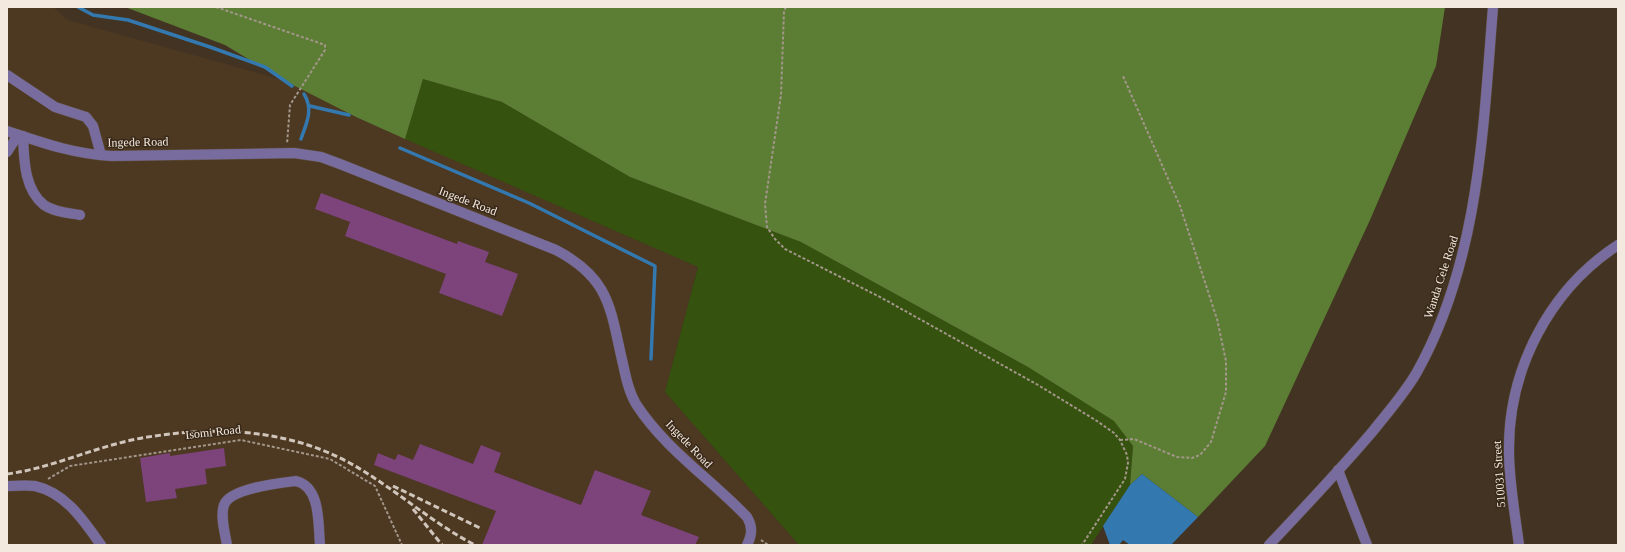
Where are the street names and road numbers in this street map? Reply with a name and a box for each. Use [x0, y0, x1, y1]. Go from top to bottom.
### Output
street label: Ingede Road [107, 134, 169, 150]
street label: Ingede Road [437, 184, 499, 218]
street label: Wanda Cele Road [1421, 234, 1461, 320]
street label: Ingede Road [663, 417, 715, 471]
street label: Isomi Road [185, 422, 241, 442]
street label: 510031 Street [1490, 439, 1508, 508]

